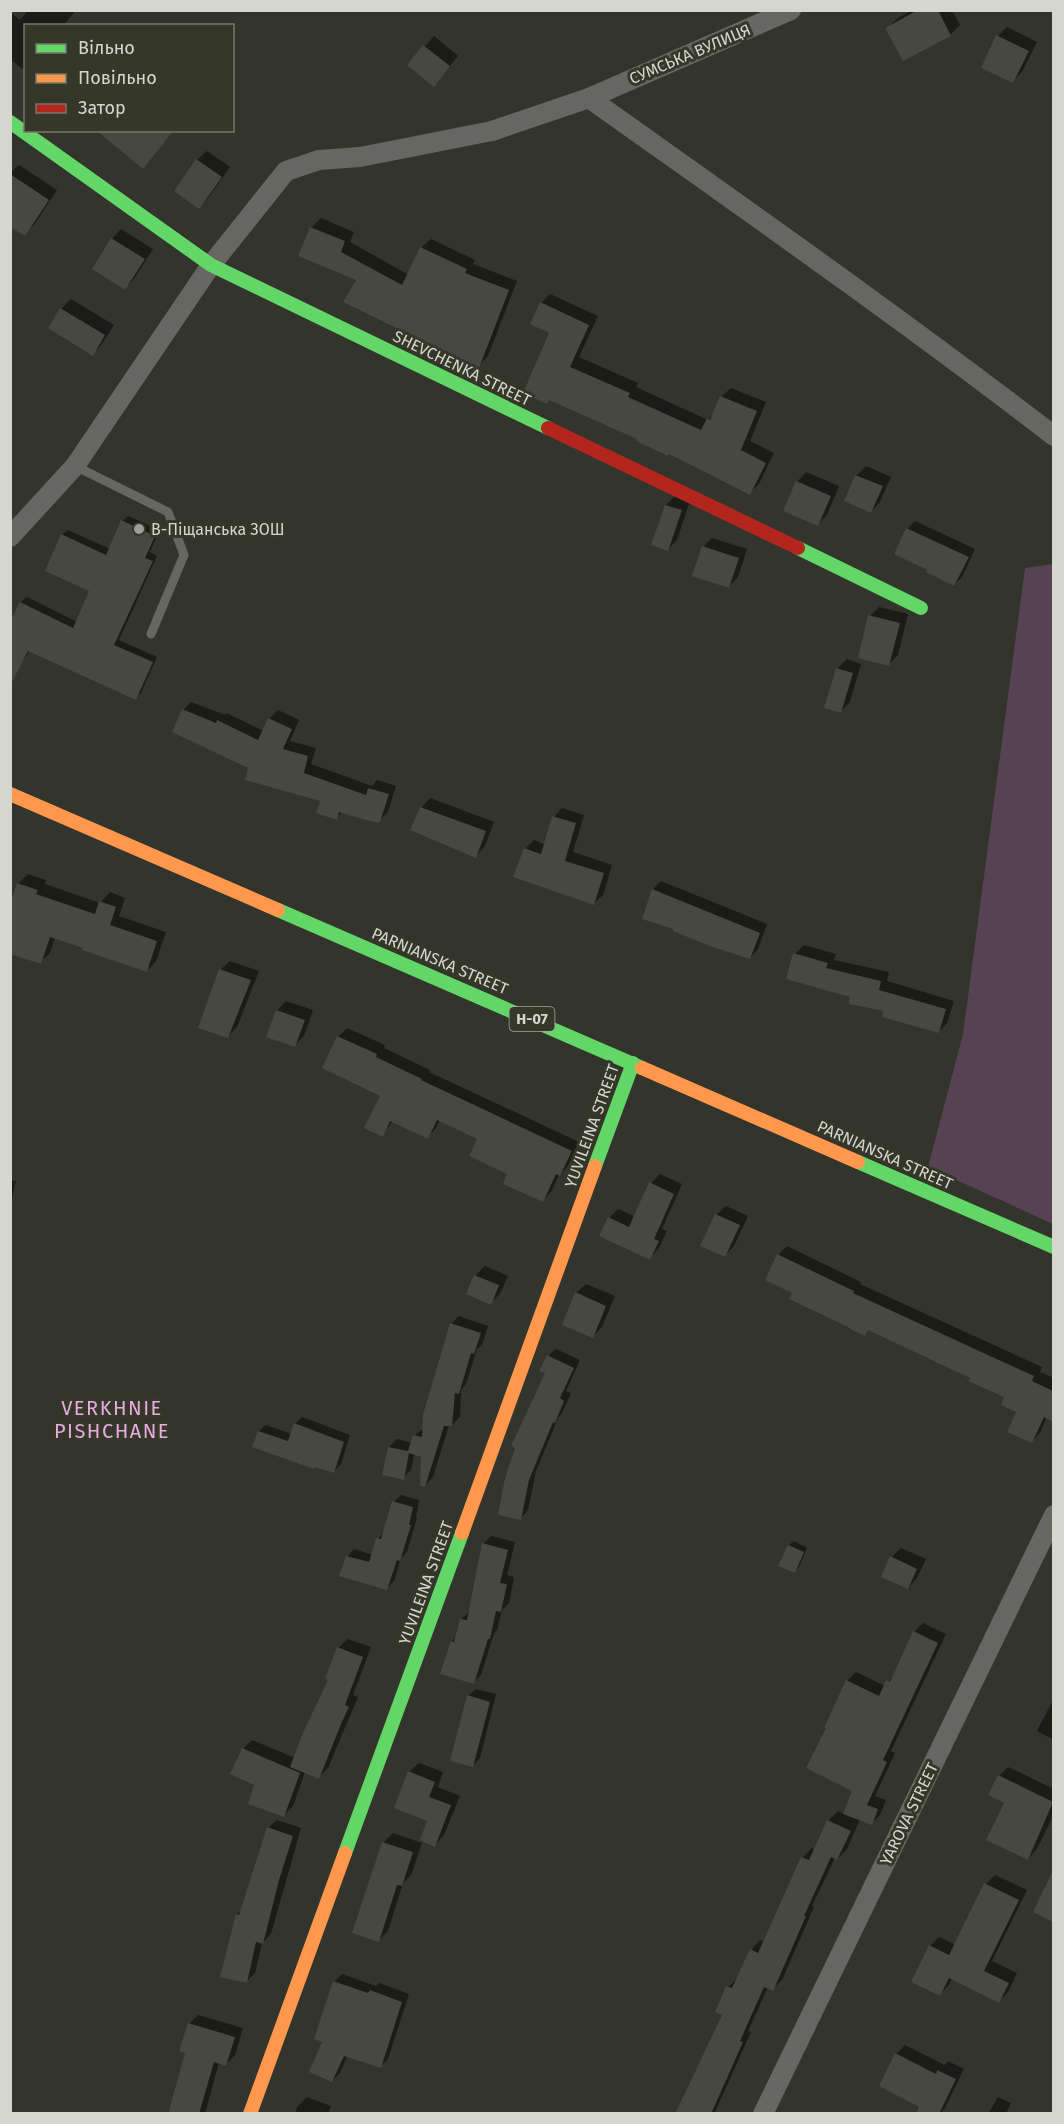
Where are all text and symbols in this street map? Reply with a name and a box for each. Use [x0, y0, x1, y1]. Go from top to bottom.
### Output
street label: СУМСЬКА ВУЛИЦЯ [626, 20, 754, 88]
legend [24, 24, 234, 132]
text: Вільно [78, 37, 135, 59]
text: Повільно [78, 67, 157, 89]
text: Затор [78, 97, 126, 119]
street label: SHEVCHENKA STREET [390, 326, 535, 410]
place label: В-Піщанська ЗОШ [151, 520, 285, 539]
marker: В-Піщанська ЗОШ [132, 522, 146, 536]
street label: PARNIANSKA STREET [369, 924, 512, 999]
road number: Н-07 [510, 1007, 554, 1031]
street label: YUVILEINA STREET [561, 1061, 623, 1190]
street label: PARNIANSKA STREET [814, 1117, 956, 1194]
district label: VERKHNIE PISHCHANE [54, 1396, 170, 1443]
street label: YUVILEINA STREET [395, 1518, 457, 1647]
street label: YAROVA STREET [876, 1759, 942, 1868]

